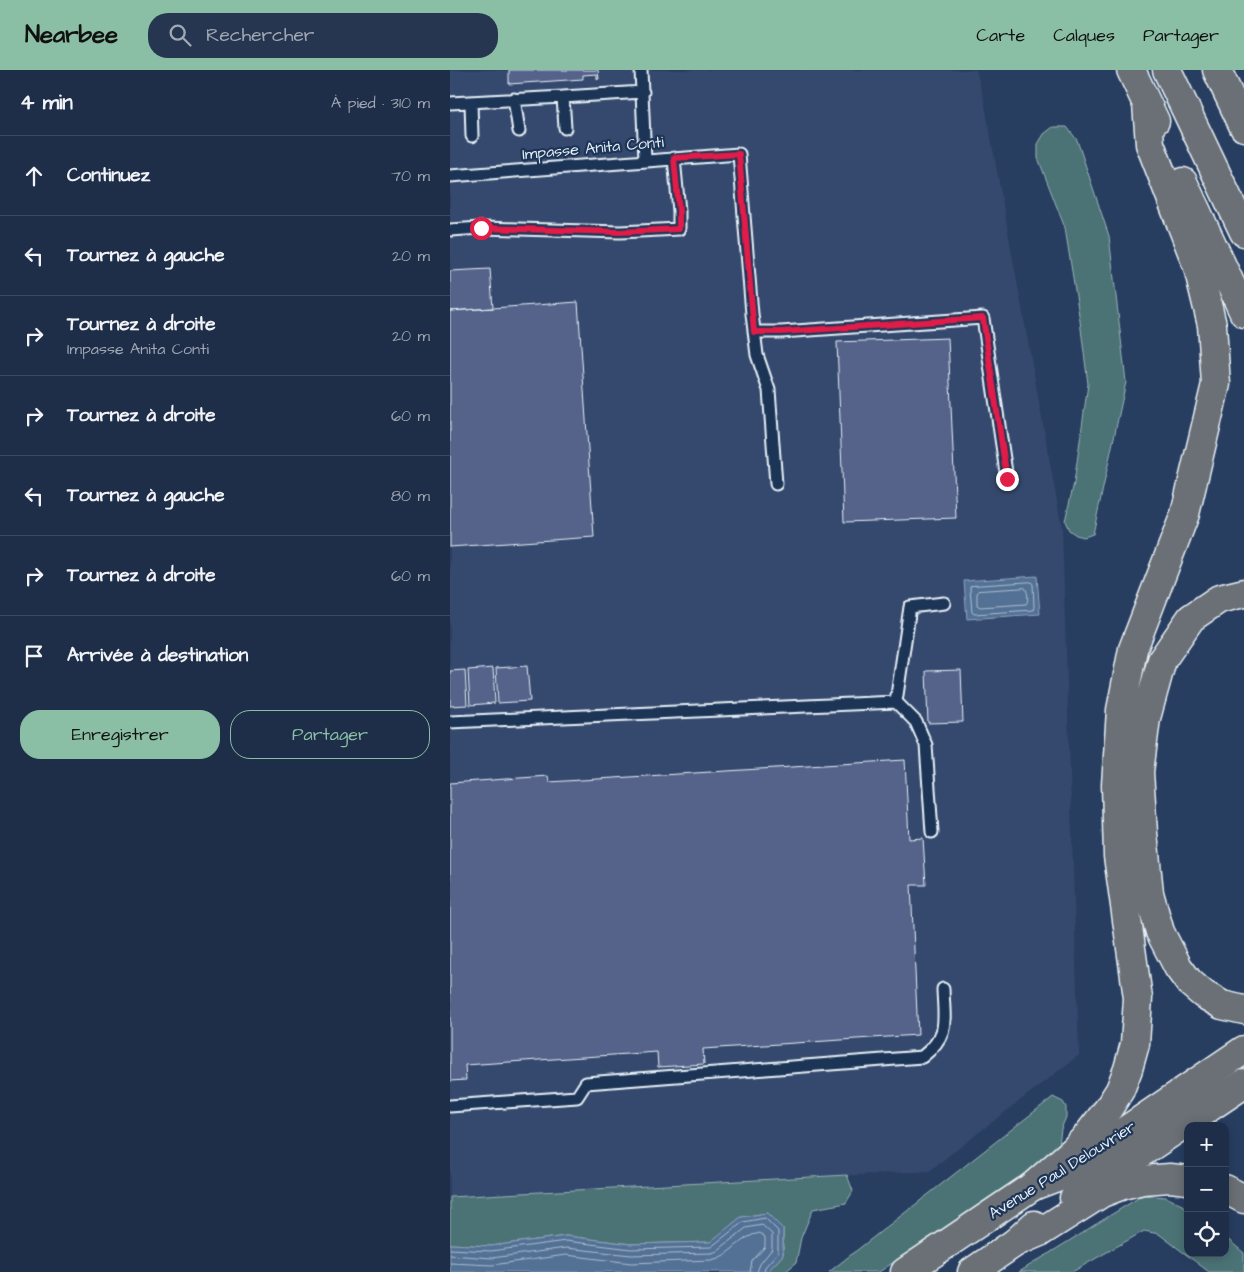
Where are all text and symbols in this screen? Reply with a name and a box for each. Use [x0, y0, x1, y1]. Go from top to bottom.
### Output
search box [148, 13, 498, 58]
text: Nearbee [25, 18, 118, 52]
icon: search [166, 21, 194, 49]
text: Rechercher [206, 22, 314, 49]
text: Carte [976, 23, 1025, 48]
text: Calques [1053, 23, 1115, 48]
text: Partager [1143, 23, 1219, 48]
text: 4 min [20, 88, 73, 117]
text: À pied · 310 m [331, 92, 430, 114]
street label: Impasse Anita Conti [521, 131, 665, 165]
icon: ahead [20, 162, 48, 190]
text: Continuez [67, 162, 150, 189]
text: 70 m [391, 165, 430, 187]
route start [470, 217, 493, 240]
icon: left [20, 242, 48, 270]
text: Tournez à gauche [67, 242, 225, 269]
text: 20 m [392, 245, 430, 267]
text: Tournez à droite [67, 311, 215, 338]
icon: right [20, 322, 48, 350]
text: 20 m [392, 325, 430, 347]
text: Impasse Anita Conti [67, 338, 209, 360]
icon: right [20, 402, 48, 430]
text: Tournez à droite [67, 402, 215, 429]
text: 60 m [391, 405, 430, 427]
route end [996, 468, 1019, 491]
icon: left [20, 482, 48, 510]
text: Tournez à gauche [67, 482, 225, 509]
text: 80 m [391, 485, 430, 507]
icon: right [20, 562, 48, 590]
text: Tournez à droite [67, 562, 215, 589]
text: 60 m [391, 565, 430, 587]
icon: arrive [20, 642, 48, 670]
text: Arrivée à destination [67, 642, 248, 669]
button: Enregistrer [20, 710, 220, 759]
button: Partager [230, 710, 430, 759]
street label: Avenue Paul Delouvrier [984, 1116, 1140, 1224]
map controls [1184, 1122, 1229, 1257]
button: + [1184, 1122, 1229, 1167]
button: − [1184, 1167, 1229, 1212]
button: locate [1184, 1212, 1229, 1257]

